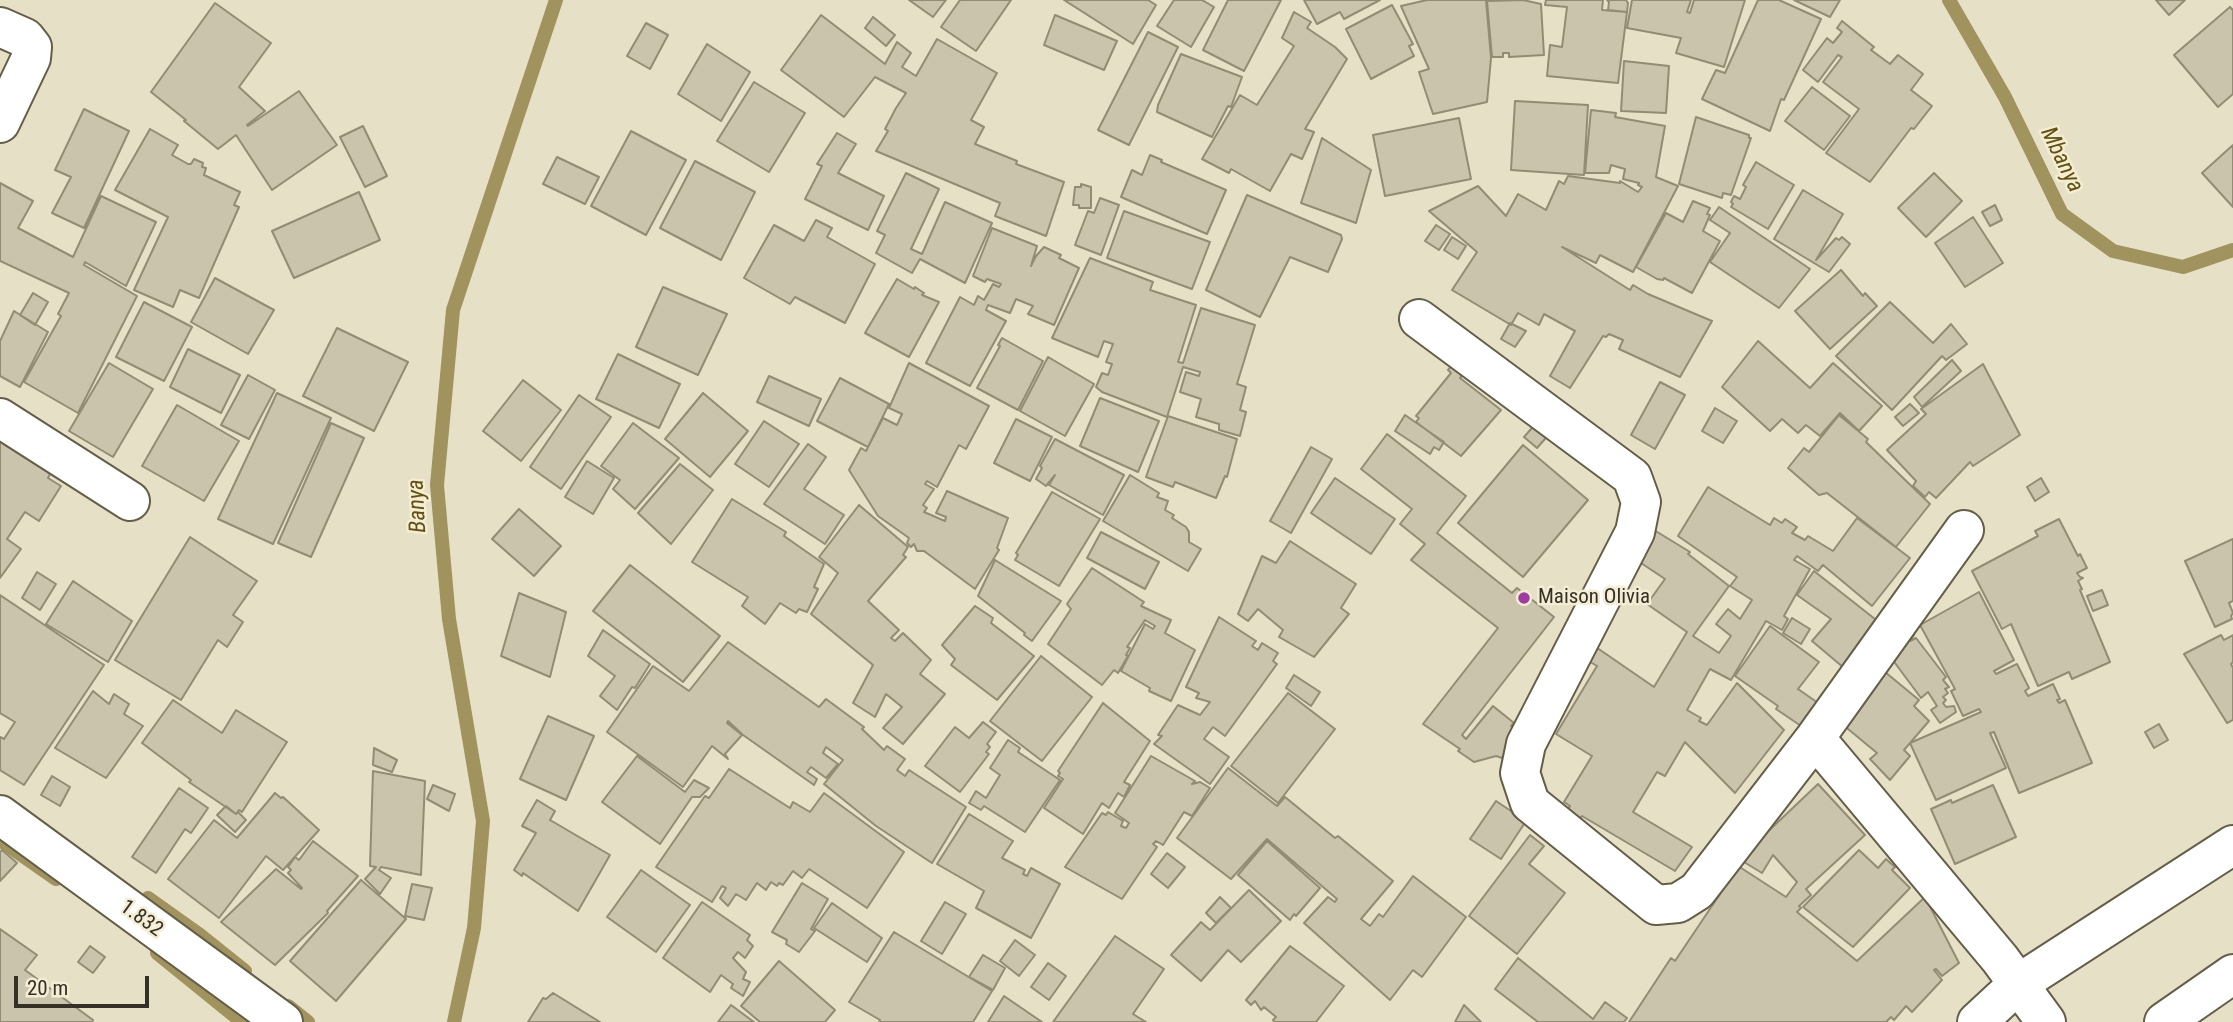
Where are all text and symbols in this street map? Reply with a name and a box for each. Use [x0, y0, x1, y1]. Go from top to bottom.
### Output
water label: Mbanya [2033, 123, 2089, 197]
water label: Banya [403, 479, 433, 533]
place label: Maison Olivia [1538, 585, 1650, 611]
marker: Maison Olivia [1516, 590, 1532, 606]
street label: 1.832 [115, 895, 167, 943]
scale bar [18, 962, 152, 1006]
text: 20 m [27, 976, 68, 1000]

